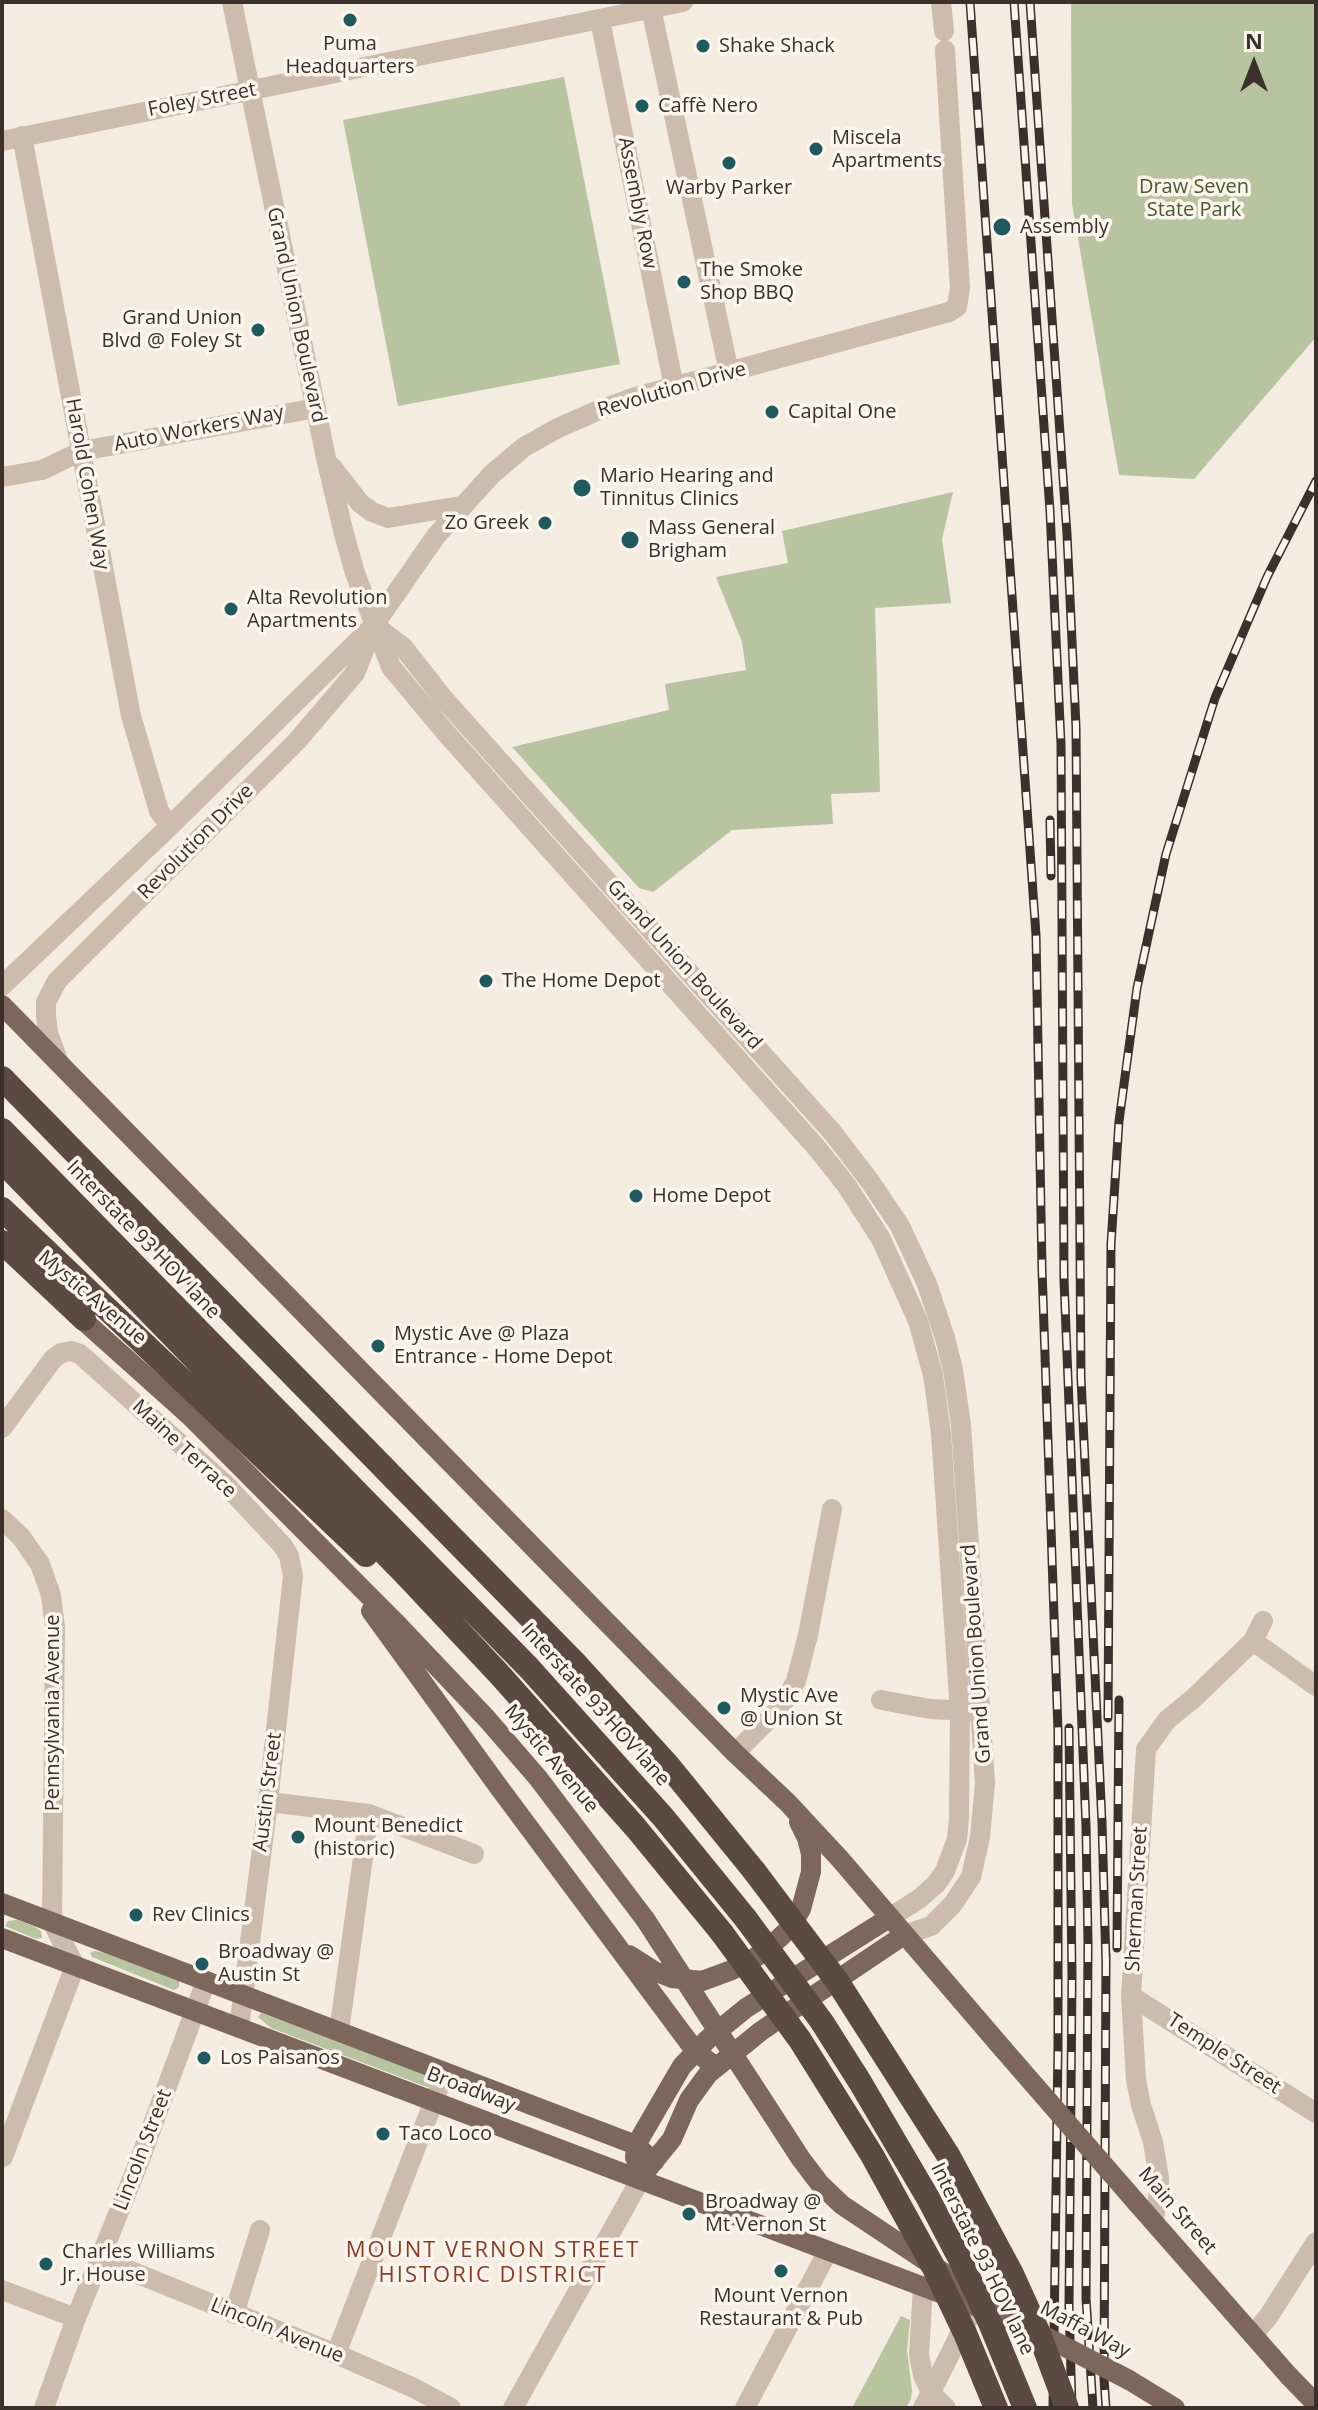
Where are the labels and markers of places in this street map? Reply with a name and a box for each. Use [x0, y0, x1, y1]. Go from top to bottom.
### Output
marker: Puma Headquarters [341, 11, 359, 29]
place label: Puma Headquarters [285, 32, 415, 79]
place label: Shake Shack [719, 34, 835, 58]
marker: Shake Shack [694, 37, 712, 55]
place label: Caffè Nero [658, 94, 758, 118]
marker: Caffè Nero [633, 97, 651, 115]
place label: Miscela Apartments [832, 126, 942, 173]
marker: Miscela Apartments [807, 140, 825, 158]
marker: Warby Parker [720, 154, 738, 172]
place label: Warby Parker [666, 176, 792, 200]
place label: Assembly [1020, 215, 1109, 239]
marker: Assembly [991, 216, 1013, 238]
place label: The Smoke Shop BBQ [700, 258, 803, 305]
marker: The Smoke Shop BBQ [675, 273, 693, 291]
place label: Grand Union Blvd @ Foley St [102, 306, 242, 353]
marker: Grand Union Blvd @ Foley St [249, 321, 267, 339]
place label: Capital One [788, 400, 897, 424]
marker: Capital One [763, 403, 781, 421]
place label: Mario Hearing and Tinnitus Clinics [600, 464, 774, 511]
marker: Mario Hearing and Tinnitus Clinics [571, 477, 593, 499]
place label: Zo Greek [445, 511, 529, 535]
marker: Zo Greek [536, 514, 554, 532]
place label: Mass General Brigham [648, 516, 775, 563]
marker: Mass General Brigham [619, 529, 641, 551]
place label: Alta Revolution Apartments [247, 586, 388, 633]
marker: Alta Revolution Apartments [222, 600, 240, 618]
place label: The Home Depot [502, 969, 661, 993]
marker: The Home Depot [477, 972, 495, 990]
place label: Home Depot [652, 1184, 771, 1208]
marker: Home Depot [627, 1187, 645, 1205]
place label: Mystic Ave @ Plaza Entrance - Home Depot [394, 1322, 613, 1369]
marker: Mystic Ave @ Plaza Entrance - Home Depot [369, 1337, 387, 1355]
place label: Mystic Ave @ Union St [740, 1684, 843, 1731]
marker: Mystic Ave @ Union St [715, 1699, 733, 1717]
place label: Mount Benedict (historic) [314, 1814, 463, 1861]
marker: Mount Benedict (historic) [289, 1828, 307, 1846]
place label: Rev Clinics [152, 1903, 250, 1927]
marker: Rev Clinics [127, 1906, 145, 1924]
place label: Broadway @ Austin St [218, 1940, 334, 1987]
marker: Broadway @ Austin St [193, 1955, 211, 1973]
place label: Los Paisanos [220, 2046, 340, 2070]
marker: Los Paisanos [195, 2049, 213, 2067]
place label: Taco Loco [399, 2122, 492, 2146]
marker: Taco Loco [374, 2125, 392, 2143]
place label: Broadway @ Mt Vernon St [705, 2190, 826, 2237]
marker: Broadway @ Mt Vernon St [680, 2205, 698, 2223]
place label: Charles Williams Jr. House [62, 2240, 215, 2287]
marker: Charles Williams Jr. House [37, 2255, 55, 2273]
marker: Mount Vernon Restaurant & Pub [772, 2262, 790, 2280]
place label: Mount Vernon Restaurant & Pub [699, 2284, 863, 2331]

